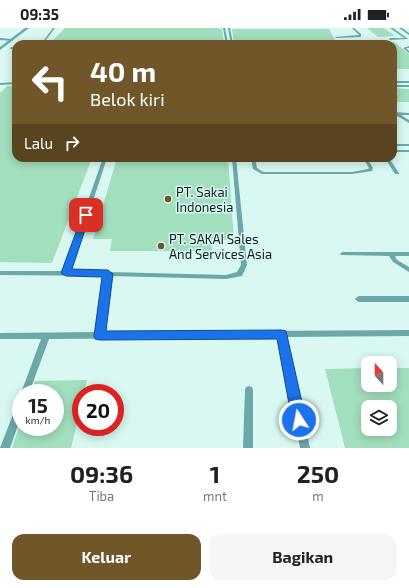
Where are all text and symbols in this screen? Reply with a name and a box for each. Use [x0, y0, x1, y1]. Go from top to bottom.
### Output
text: 09:35 [20, 5, 59, 23]
text: 40 m [90, 54, 156, 88]
icon: left [24, 56, 76, 108]
text: Belok kiri [90, 88, 165, 110]
icon: right [61, 132, 83, 154]
text: Lalu [24, 134, 53, 152]
place label: PT. Sakai Indonesia [176, 184, 233, 215]
marker: PT. Sakai Indonesia [163, 194, 173, 204]
pin [69, 198, 103, 232]
icon: arrive [75, 204, 97, 226]
place label: PT. SAKAI Sales And Services Asia [169, 231, 272, 262]
marker: PT. SAKAI Sales And Services Asia [156, 241, 166, 251]
north arrow [361, 356, 397, 392]
map controls [361, 356, 397, 436]
speed limit sign: 20 [72, 384, 124, 436]
text: 15 [28, 393, 48, 417]
position arrow [278, 399, 320, 441]
button: layers [361, 400, 397, 436]
text: km/h [26, 414, 50, 426]
text: 09:36 [70, 459, 133, 488]
text: 1 [210, 459, 220, 488]
text: 250 [297, 459, 339, 488]
text: Tiba [89, 488, 114, 504]
text: mnt [203, 488, 227, 504]
text: m [312, 488, 324, 504]
button: Keluar [12, 534, 201, 580]
button: Bagikan [209, 534, 397, 580]

